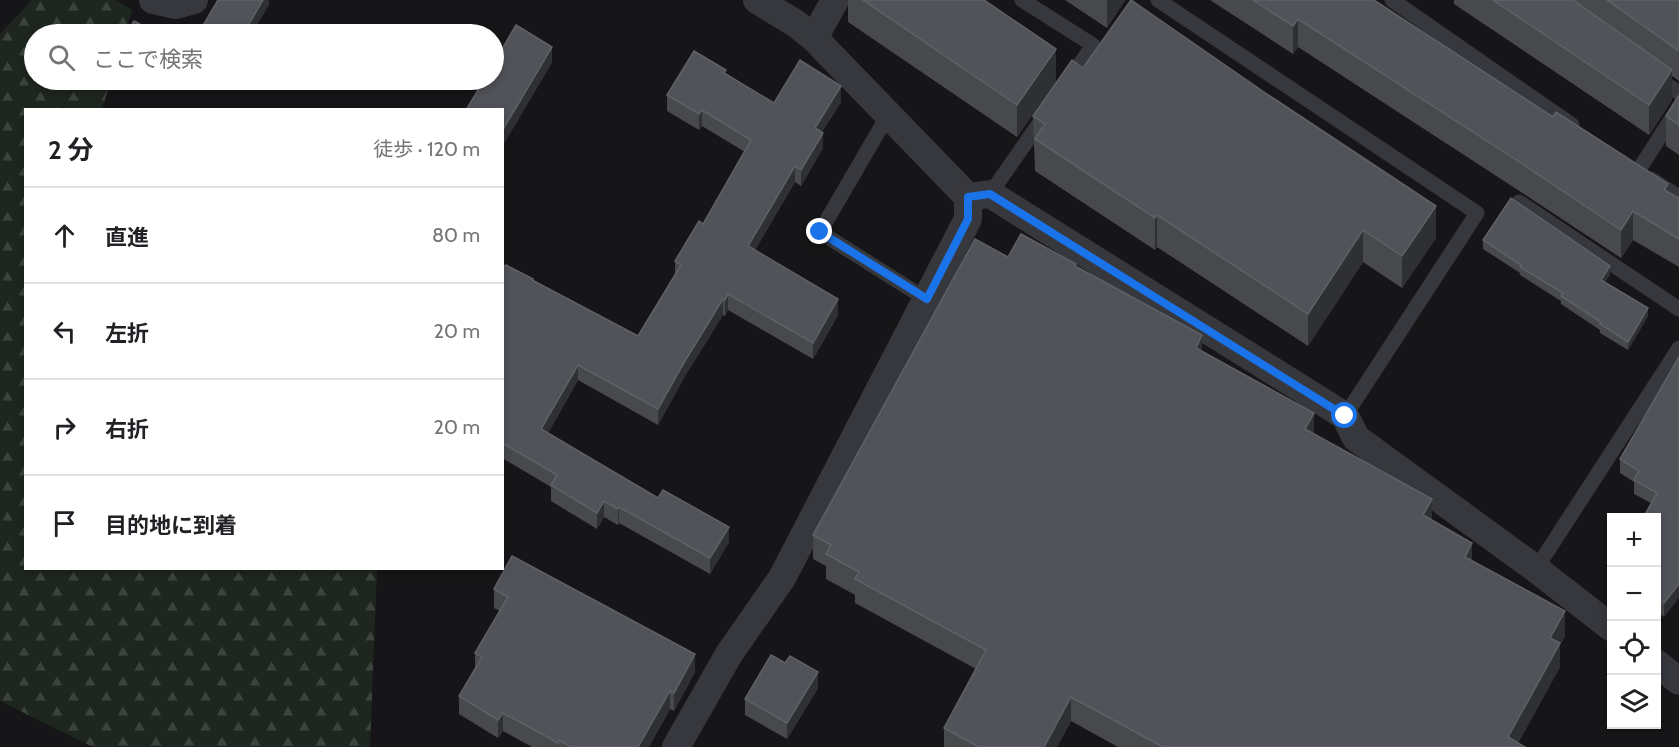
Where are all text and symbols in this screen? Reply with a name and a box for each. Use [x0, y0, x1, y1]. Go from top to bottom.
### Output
search box [24, 24, 504, 90]
icon: search [45, 41, 78, 74]
text: ここで検索 [93, 46, 203, 73]
text: 2 分 [48, 134, 94, 166]
text: 徒歩 · 120 m [373, 137, 480, 161]
route end [806, 218, 832, 244]
icon: ahead [48, 219, 81, 252]
text: 80 m [432, 223, 480, 247]
text: 直進 [105, 224, 149, 251]
icon: left [48, 315, 81, 348]
text: 20 m [434, 319, 480, 343]
text: 左折 [105, 320, 149, 347]
route start [1331, 402, 1357, 428]
icon: right [48, 411, 81, 444]
text: 20 m [434, 415, 480, 439]
text: 右折 [105, 416, 149, 443]
icon: arrive [48, 507, 81, 540]
text: 目的地に到着 [105, 512, 237, 539]
map controls [1607, 513, 1661, 729]
button: + [1607, 513, 1661, 567]
button: − [1607, 567, 1661, 621]
button: locate [1607, 621, 1661, 675]
button: layers [1607, 675, 1661, 729]

